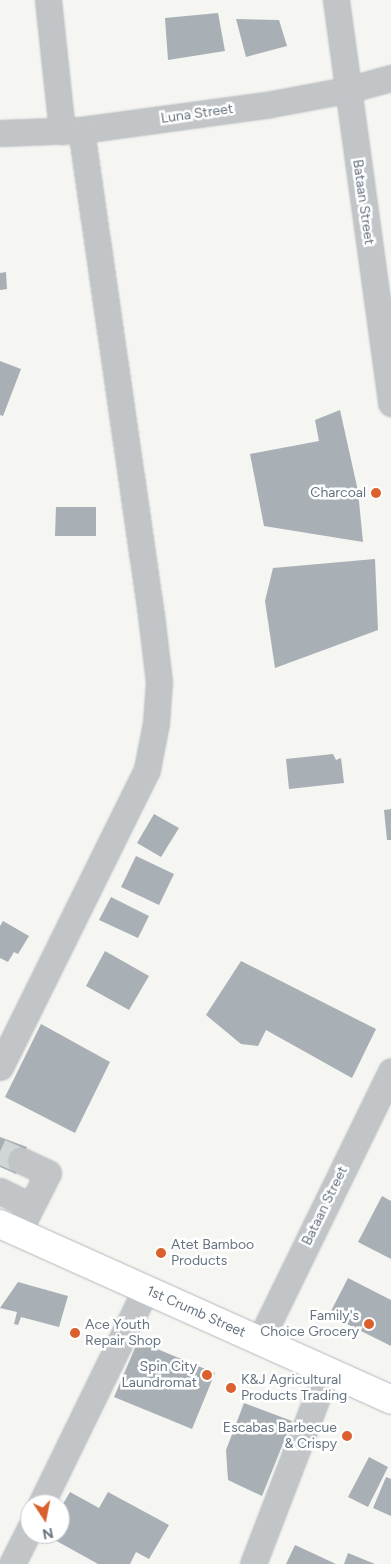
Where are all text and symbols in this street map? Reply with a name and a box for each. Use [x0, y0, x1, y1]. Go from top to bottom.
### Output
street label: Luna Street [160, 101, 234, 127]
street label: Bataan Street [349, 158, 377, 246]
place label: Charcoal [310, 485, 366, 501]
marker: Charcoal [370, 487, 382, 499]
street label: Bataan Street [299, 1164, 351, 1248]
place label: Atet Bamboo Products [171, 1237, 254, 1270]
marker: Atet Bamboo Products [155, 1247, 167, 1259]
street label: 1st Crumb Street [144, 1283, 248, 1341]
place label: Family's Choice Grocery [260, 1308, 359, 1340]
place label: Ace Youth Repair Shop [85, 1317, 161, 1350]
marker: Family's Choice Grocery [363, 1318, 375, 1330]
marker: Ace Youth Repair Shop [69, 1327, 81, 1339]
place label: Spin City Laundromat [122, 1359, 197, 1391]
marker: Spin City Laundromat [201, 1369, 213, 1381]
place label: K&J Agricultural Products Trading [241, 1372, 347, 1404]
marker: K&J Agricultural Products Trading [225, 1382, 237, 1394]
place label: Escabas Barbecue & Crispy [223, 1420, 337, 1452]
marker: Escabas Barbecue & Crispy [341, 1430, 353, 1442]
north arrow [20, 1494, 70, 1544]
text: N [41, 1524, 55, 1543]

